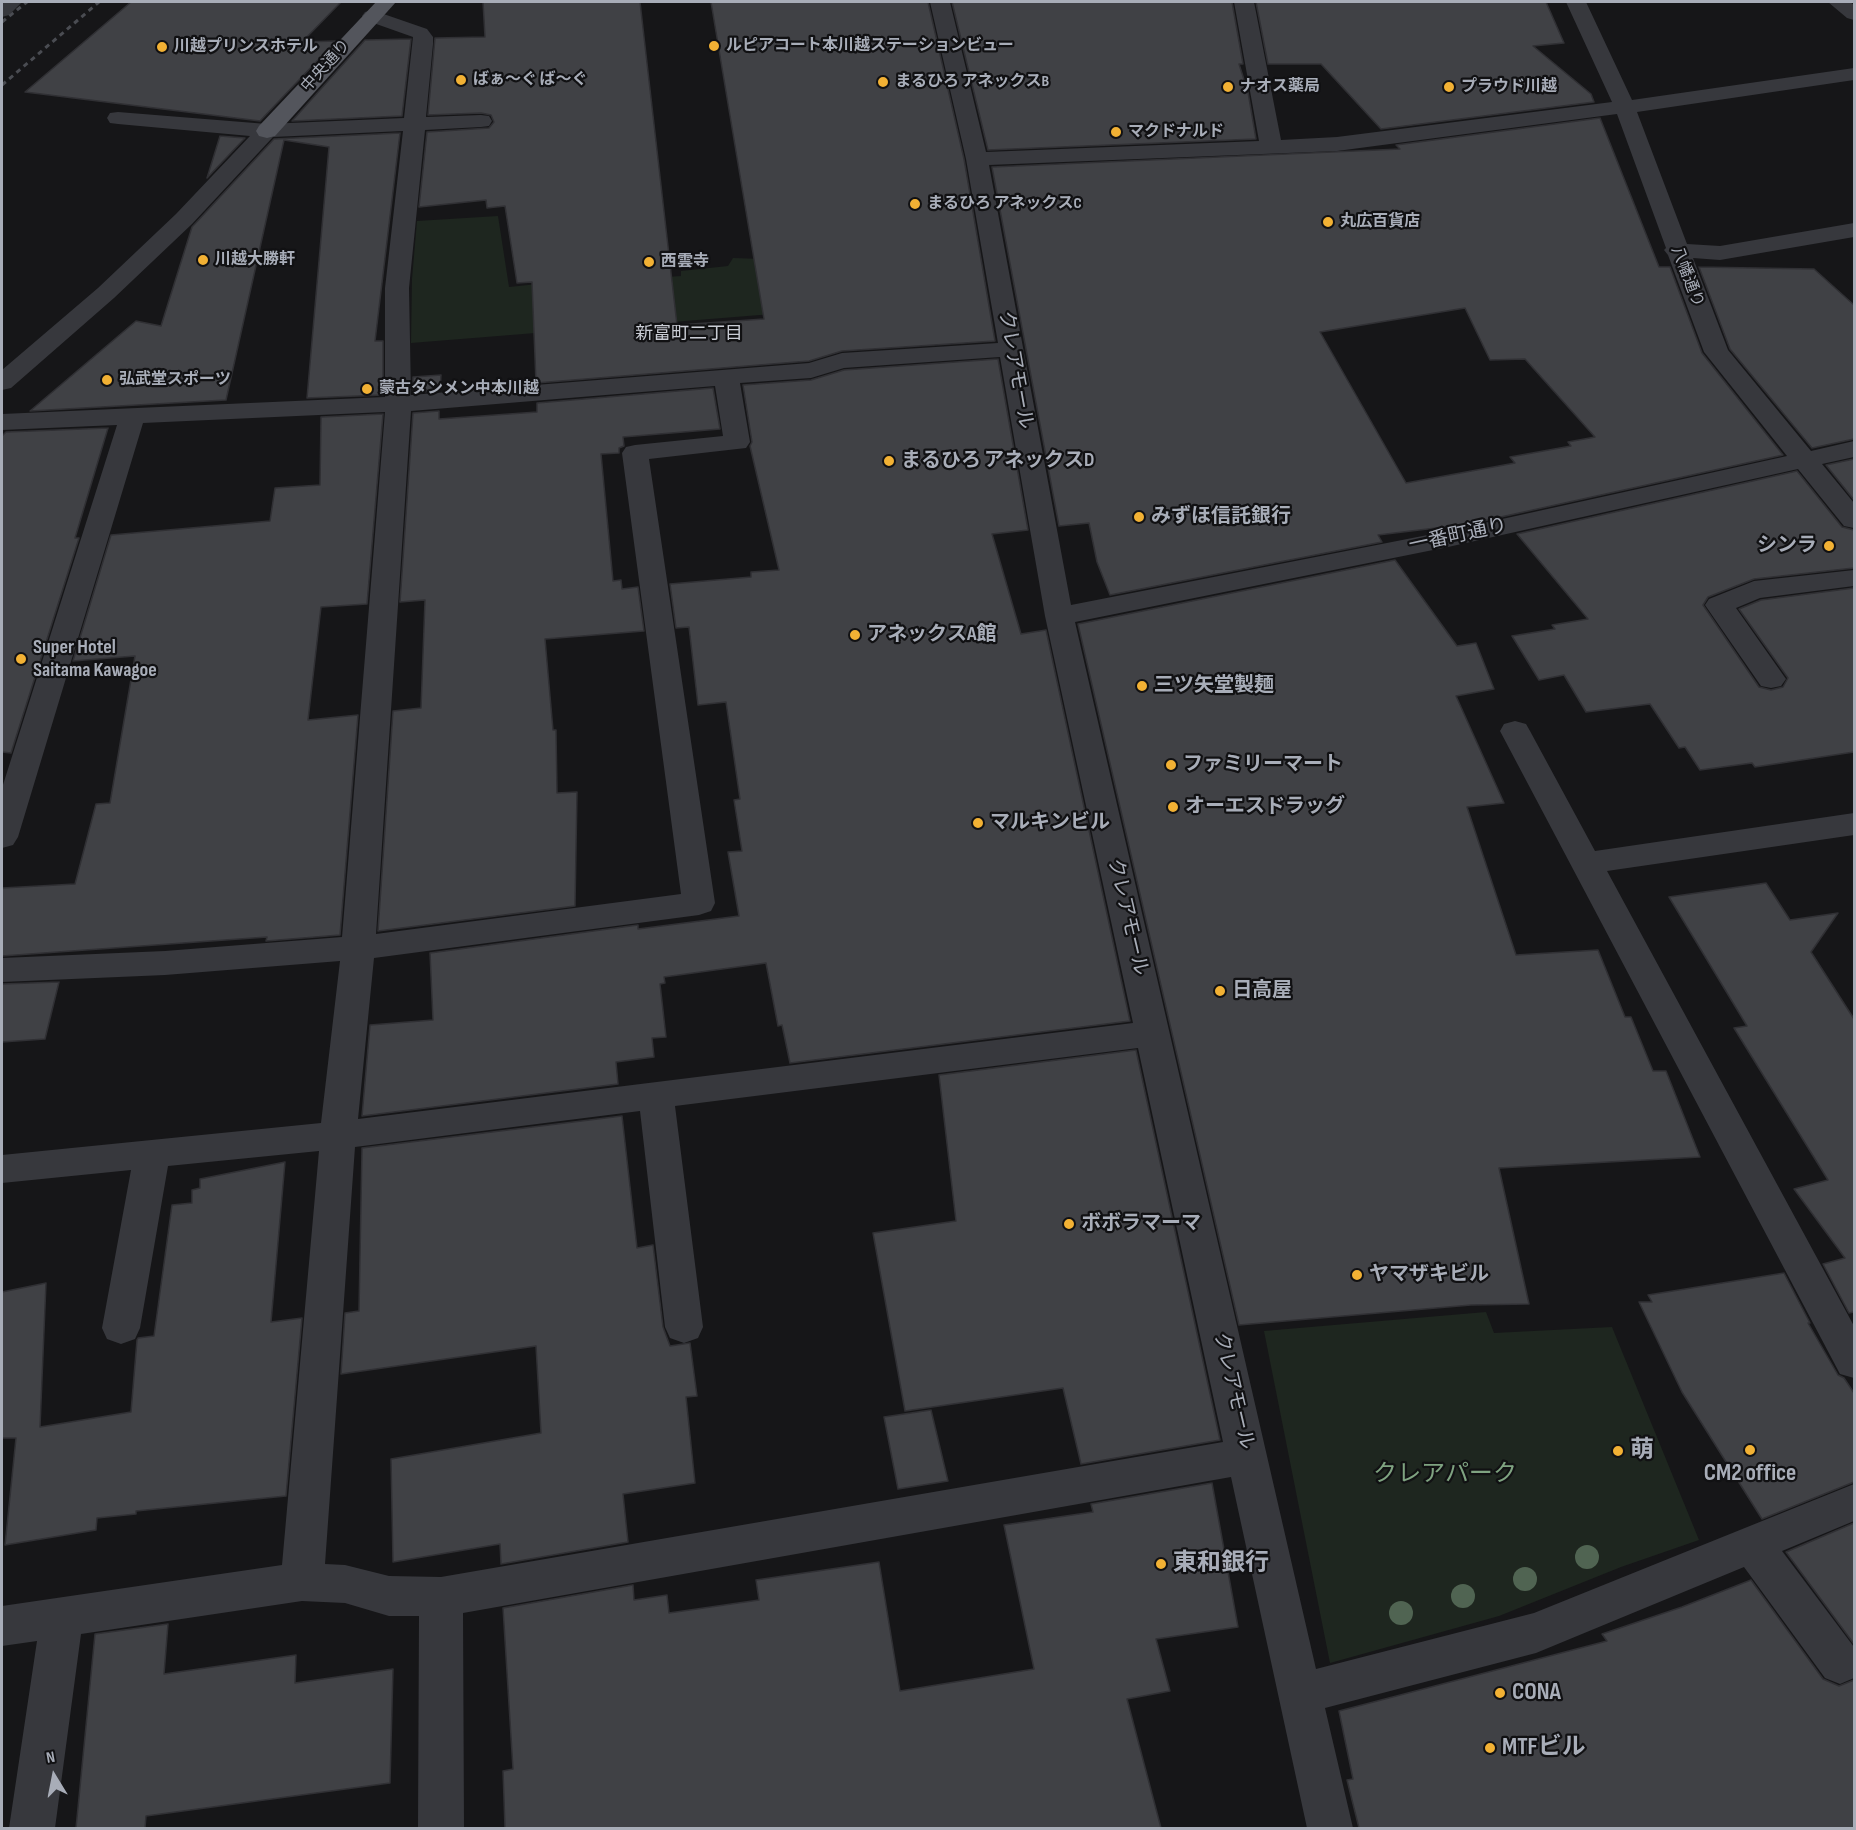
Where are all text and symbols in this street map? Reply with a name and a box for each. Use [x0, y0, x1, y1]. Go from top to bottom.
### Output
street label: 中央通り [297, 36, 355, 96]
place label: ルピアコート本川越ステーションビュー [726, 36, 1014, 56]
place label: 川越プリンスホテル [174, 37, 318, 57]
marker: ルピアコート本川越ステーションビュー [707, 39, 721, 53]
marker: 川越プリンスホテル [155, 40, 169, 54]
place label: ばぁ〜ぐ ば〜ぐ [473, 70, 587, 90]
place label: まるひろ アネックスB [895, 72, 1049, 92]
marker: ばぁ〜ぐ ば〜ぐ [454, 73, 468, 87]
marker: まるひろ アネックスB [876, 75, 890, 89]
place label: ナオス薬局 [1240, 77, 1320, 97]
place label: プラウド川越 [1461, 77, 1557, 97]
marker: ナオス薬局 [1221, 80, 1235, 94]
marker: プラウド川越 [1442, 80, 1456, 94]
place label: マクドナルド [1128, 122, 1224, 142]
marker: マクドナルド [1109, 125, 1123, 139]
place label: まるひろ アネックスC [927, 194, 1082, 214]
marker: まるひろ アネックスC [908, 197, 922, 211]
place label: 丸広百貨店 [1340, 212, 1420, 232]
marker: 丸広百貨店 [1321, 215, 1335, 229]
street label: 八幡通り [1667, 244, 1707, 310]
place label: 川越大勝軒 [215, 250, 295, 270]
place label: 西雲寺 [661, 252, 709, 272]
marker: 川越大勝軒 [196, 253, 210, 267]
marker: 西雲寺 [642, 255, 656, 269]
street label: クレアモール [993, 309, 1037, 431]
district label: 新富町二丁目 [635, 323, 743, 345]
place label: 弘武堂スポーツ [119, 370, 231, 390]
marker: 弘武堂スポーツ [100, 373, 114, 387]
place label: 蒙古タンメン中本川越 [379, 379, 539, 399]
marker: 蒙古タンメン中本川越 [360, 382, 374, 396]
place label: まるひろ アネックスD [901, 449, 1094, 473]
marker: まるひろ アネックスD [882, 454, 896, 468]
place label: みずほ信託銀行 [1151, 505, 1291, 529]
marker: みずほ信託銀行 [1132, 510, 1146, 524]
street label: 一番町通り [1407, 514, 1509, 558]
place label: シンラ [1757, 534, 1817, 558]
marker: シンラ [1822, 539, 1836, 553]
place label: アネックスA館 [867, 623, 997, 647]
marker: アネックスA館 [848, 628, 862, 642]
place label: Super Hotel Saitama Kawagoe [33, 636, 157, 683]
marker: Super Hotel Saitama Kawagoe [14, 652, 28, 666]
place label: 三ツ矢堂製麺 [1154, 674, 1274, 698]
marker: 三ツ矢堂製麺 [1135, 679, 1149, 693]
place label: ファミリーマート [1183, 753, 1343, 777]
marker: ファミリーマート [1164, 758, 1178, 772]
place label: オーエスドラッグ [1185, 795, 1345, 819]
marker: オーエスドラッグ [1166, 800, 1180, 814]
place label: マルキンビル [990, 811, 1110, 835]
marker: マルキンビル [971, 816, 985, 830]
street label: クレアモール [1102, 856, 1152, 978]
place label: 日高屋 [1232, 979, 1292, 1003]
marker: 日高屋 [1213, 984, 1227, 998]
place label: ボボラマーマ [1081, 1212, 1201, 1236]
marker: ボボラマーマ [1062, 1217, 1076, 1231]
place label: ヤマザキビル [1369, 1263, 1489, 1287]
marker: ヤマザキビル [1350, 1268, 1364, 1282]
street label: クレアモール [1208, 1330, 1258, 1452]
place label: 萌 [1630, 1437, 1654, 1465]
marker: CM2 office [1743, 1443, 1757, 1457]
marker: 萌 [1611, 1444, 1625, 1458]
place label: CM2 office [1704, 1460, 1796, 1488]
park label: クレアパーク [1373, 1461, 1517, 1489]
place label: 東和銀行 [1173, 1550, 1269, 1578]
marker: 東和銀行 [1154, 1557, 1168, 1571]
place label: CONA [1512, 1679, 1561, 1707]
marker: CONA [1493, 1686, 1507, 1700]
place label: MTFビル [1502, 1734, 1586, 1762]
marker: MTFビル [1483, 1741, 1497, 1755]
north arrow [24, 1746, 84, 1806]
text: N [45, 1748, 57, 1768]

